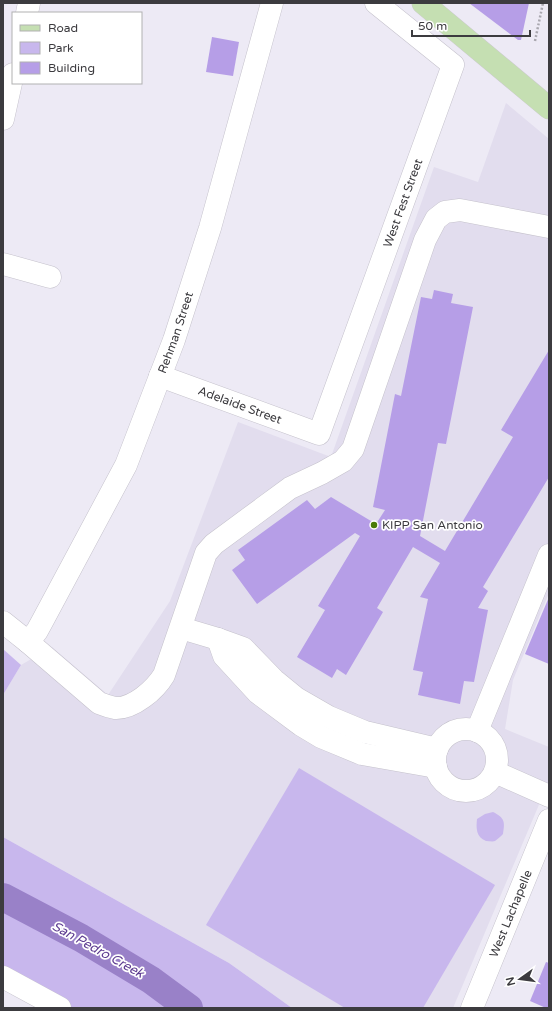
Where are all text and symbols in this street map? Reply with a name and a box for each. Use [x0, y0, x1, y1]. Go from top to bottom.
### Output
legend [12, 12, 142, 84]
scale bar [412, 12, 530, 38]
text: 50 m [418, 19, 447, 33]
text: Road [48, 21, 78, 35]
text: Park [48, 41, 74, 55]
text: Building [48, 61, 95, 75]
street label: West Fest Street [380, 156, 426, 249]
street label: Rehman Street [155, 290, 196, 375]
street label: Adelaide Street [196, 384, 284, 427]
place label: KIPP San Antonio [382, 518, 483, 532]
marker: KIPP San Antonio [369, 520, 379, 530]
street label: West Lachapelle [487, 868, 535, 959]
water label: San Pedro Creek [49, 918, 147, 982]
north arrow [500, 959, 540, 999]
text: N [503, 975, 518, 987]

